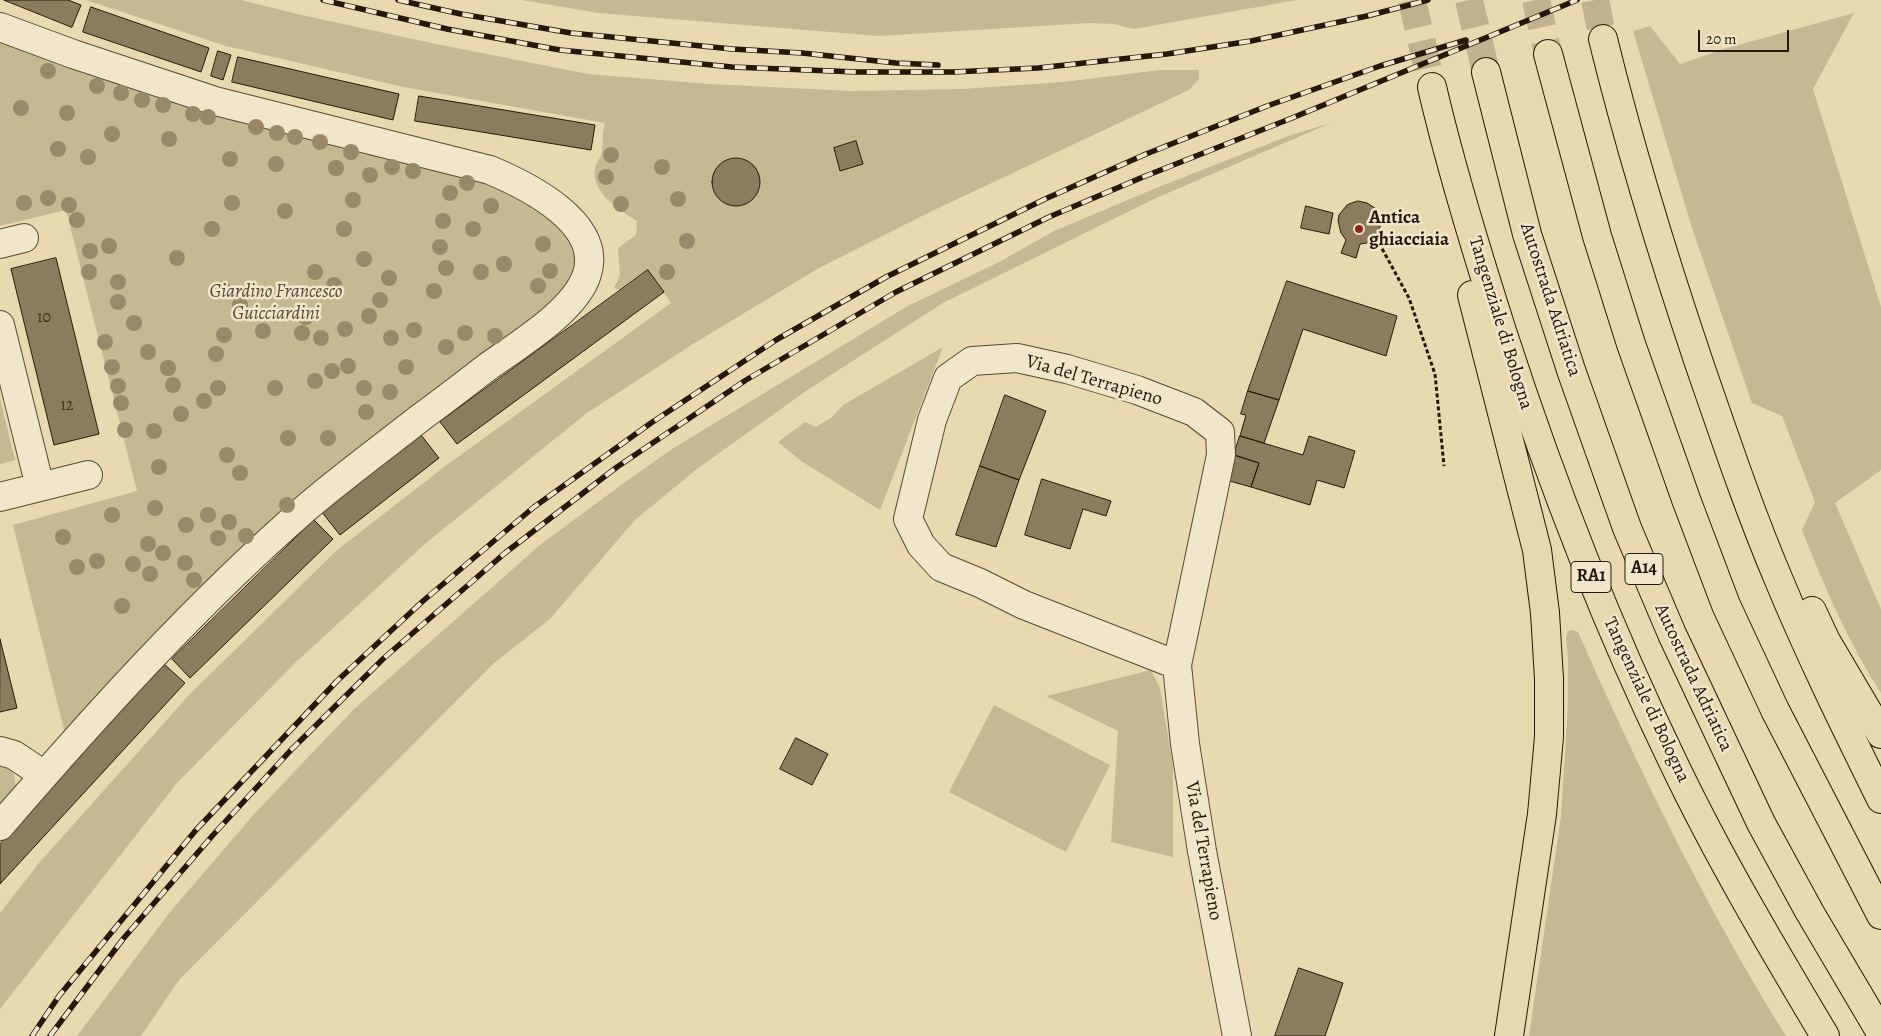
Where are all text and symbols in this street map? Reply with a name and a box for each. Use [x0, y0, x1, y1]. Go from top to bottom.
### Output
scale bar [1701, 20, 1792, 52]
text: 20 m [1706, 29, 1737, 49]
place label: Antica ghiacciaia [1369, 207, 1449, 251]
street label: Autostrada Adriatica [1514, 220, 1586, 380]
marker: Antica ghiacciaia [1353, 223, 1365, 235]
street label: Tangenziale di Bologna [1463, 234, 1537, 412]
park label: Giardino Francesco Guicciardini [209, 281, 343, 325]
house number: 10 [37, 308, 51, 328]
street label: Via del Terrapieno [1023, 351, 1165, 411]
house number: 12 [60, 396, 74, 416]
road number: A14 [1625, 554, 1663, 584]
road number: RA1 [1571, 562, 1611, 592]
street label: Autostrada Adriatica [1649, 601, 1737, 755]
street label: Tangenziale di Bologna [1598, 614, 1694, 786]
street label: Via del Terrapieno [1180, 780, 1226, 922]

